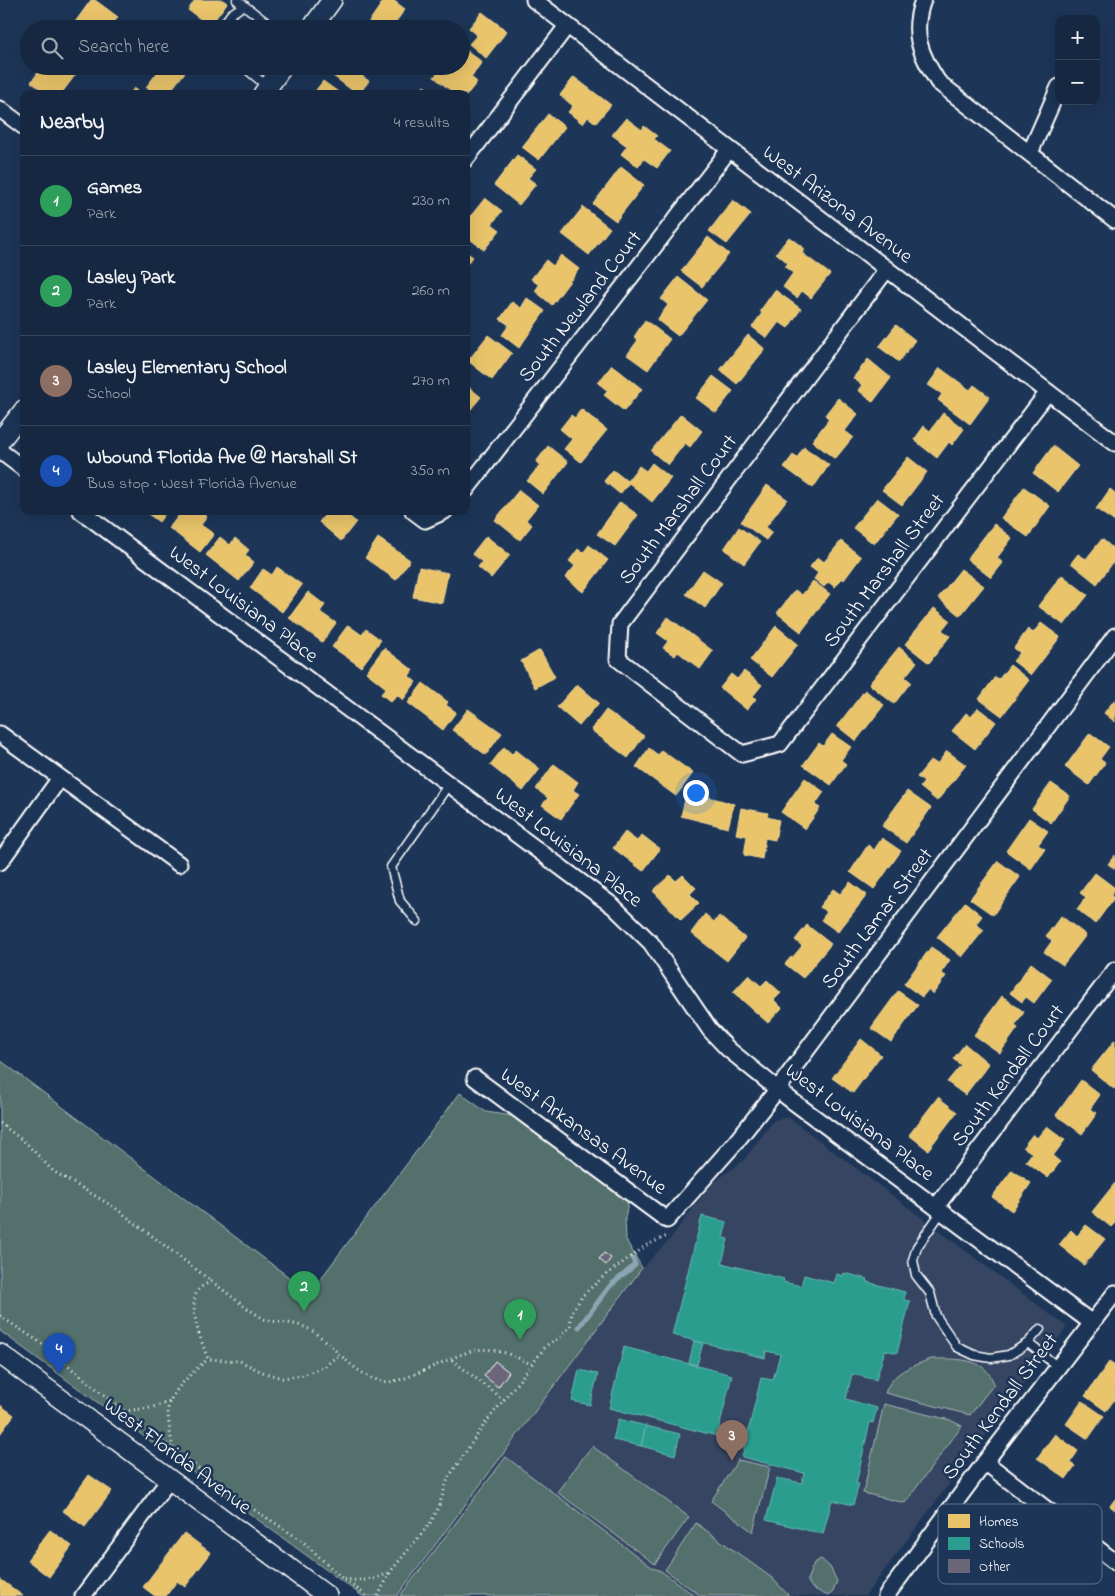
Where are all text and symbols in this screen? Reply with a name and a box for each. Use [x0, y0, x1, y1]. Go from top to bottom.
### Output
map controls [1055, 15, 1100, 105]
button: + [1055, 15, 1100, 60]
search box [20, 20, 470, 75]
icon: search [38, 34, 66, 62]
text: Search here [78, 34, 169, 61]
button: − [1055, 60, 1100, 105]
text: Nearby [40, 108, 104, 138]
text: 4 results [394, 111, 450, 135]
street label: West Arizona Avenue [756, 138, 919, 272]
text: Games [87, 175, 142, 202]
text: 1 [53, 189, 59, 213]
text: 230 m [412, 189, 450, 213]
text: Park [87, 202, 116, 226]
street label: South Newland Court [512, 225, 650, 389]
text: Lasley Park [87, 265, 175, 292]
text: 2 [52, 279, 60, 303]
text: 260 m [412, 279, 450, 303]
text: Park [87, 292, 116, 316]
text: Lasley Elementary School [87, 355, 287, 382]
text: 3 [53, 369, 59, 393]
text: 270 m [412, 369, 450, 393]
text: School [87, 382, 131, 406]
street label: South Marshall Court [612, 428, 746, 592]
text: Wbound Florida Ave @ Marshall St [87, 445, 357, 472]
text: 4 [53, 459, 59, 483]
text: 350 m [411, 459, 450, 483]
text: Bus stop · West Florida Avenue [87, 472, 297, 496]
street label: South Marshall Street [817, 488, 953, 654]
street label: West Louisiana Place [162, 539, 325, 672]
your location [683, 780, 709, 806]
street label: West Louisiana Place [488, 781, 649, 916]
street label: South Lamar Street [815, 842, 941, 996]
street label: South Kendall Court [945, 998, 1073, 1154]
street label: West Louisiana Place [778, 1057, 941, 1190]
street label: West Arkansas Avenue [493, 1061, 673, 1203]
pin: 2 [288, 1271, 320, 1312]
pin: 1 [504, 1299, 536, 1340]
street label: South Kendall Street [936, 1327, 1066, 1487]
pin: 4 [43, 1333, 75, 1374]
street label: West Florida Avenue [97, 1391, 258, 1523]
pin: 3 [716, 1420, 748, 1461]
legend [938, 1504, 1102, 1584]
text: Homes [979, 1512, 1019, 1533]
text: Schools [979, 1534, 1024, 1555]
text: Other [979, 1557, 1011, 1578]

